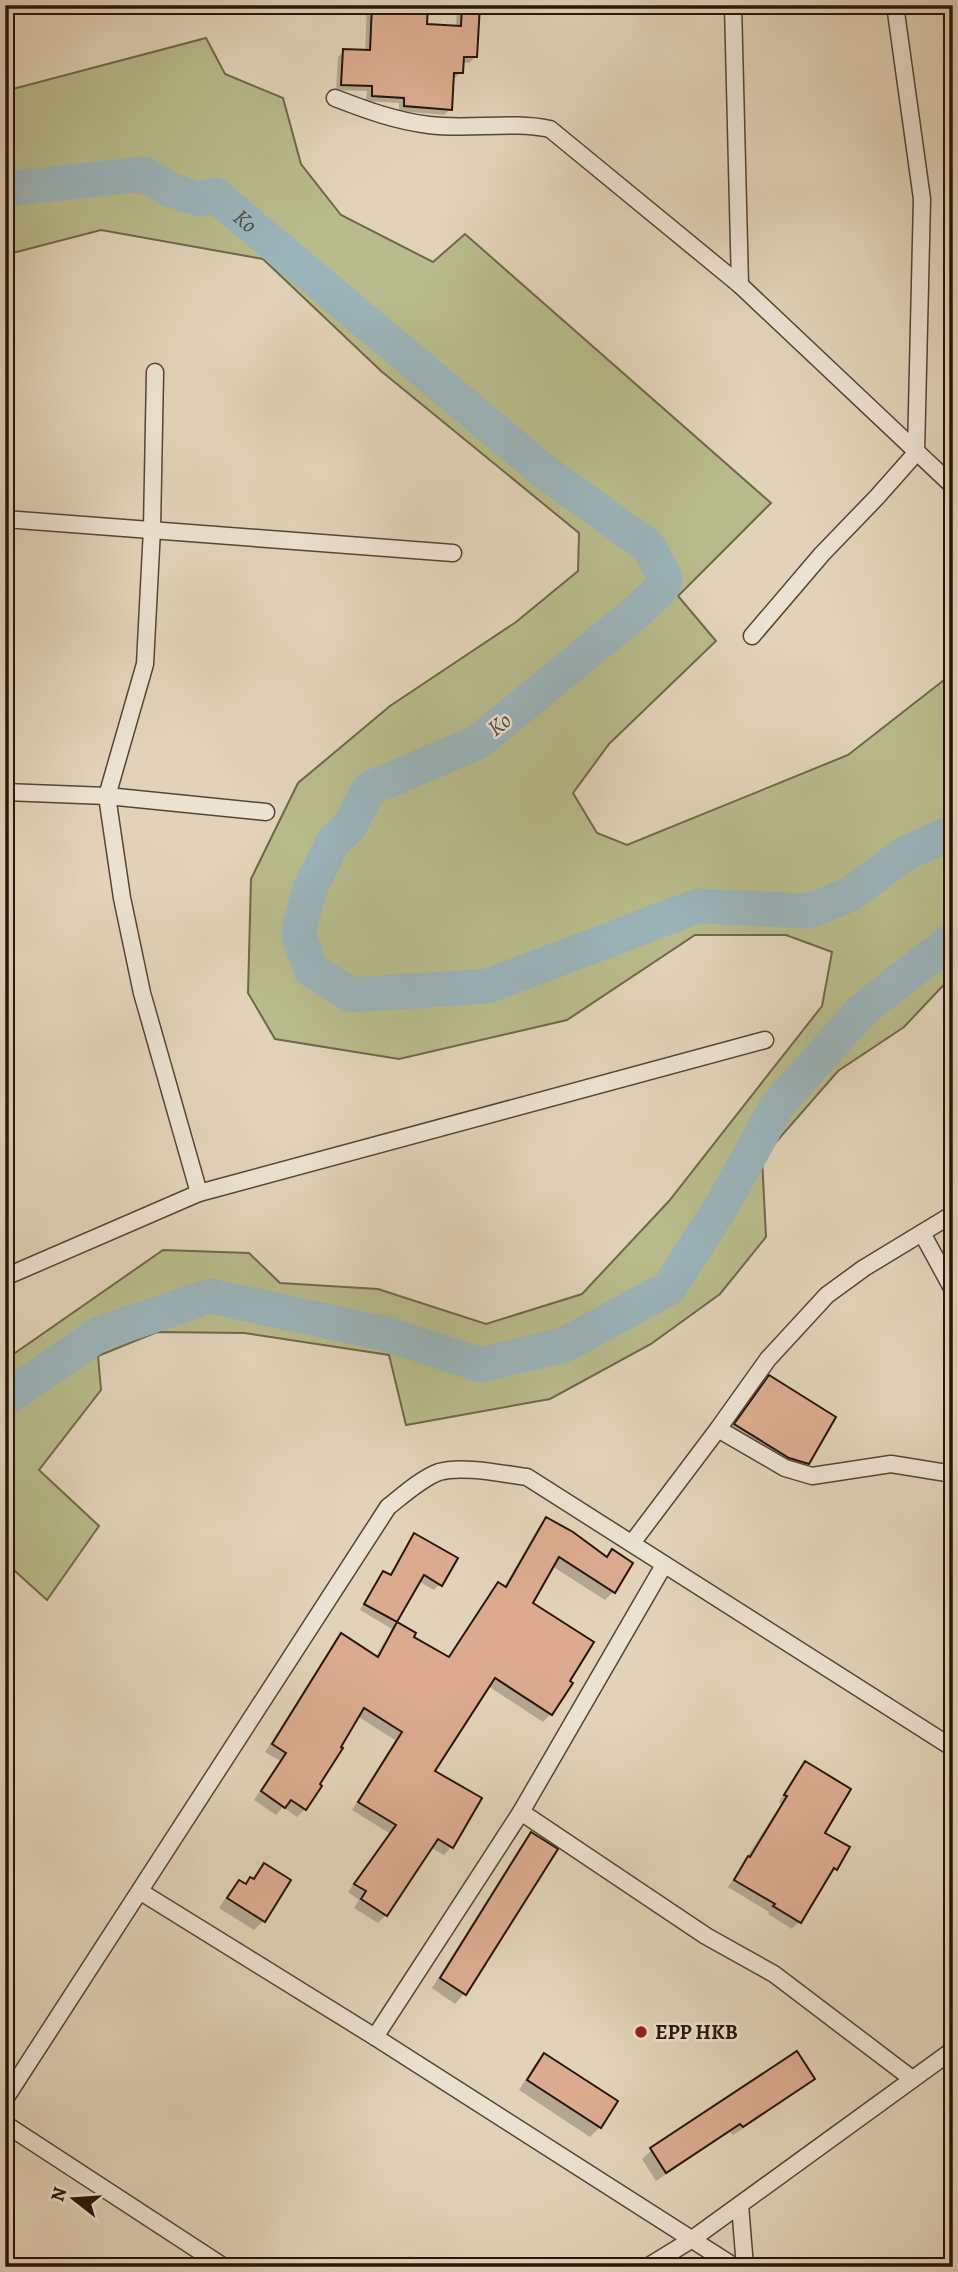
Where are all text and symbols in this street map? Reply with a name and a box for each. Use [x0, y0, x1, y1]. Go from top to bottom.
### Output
water label: Ko [227, 202, 264, 240]
water label: Ko [481, 705, 518, 744]
place label: EPP HKB [655, 2018, 738, 2046]
marker: EPP HKB [633, 2024, 649, 2040]
north arrow [38, 2164, 108, 2234]
text: N [44, 2184, 73, 2205]

